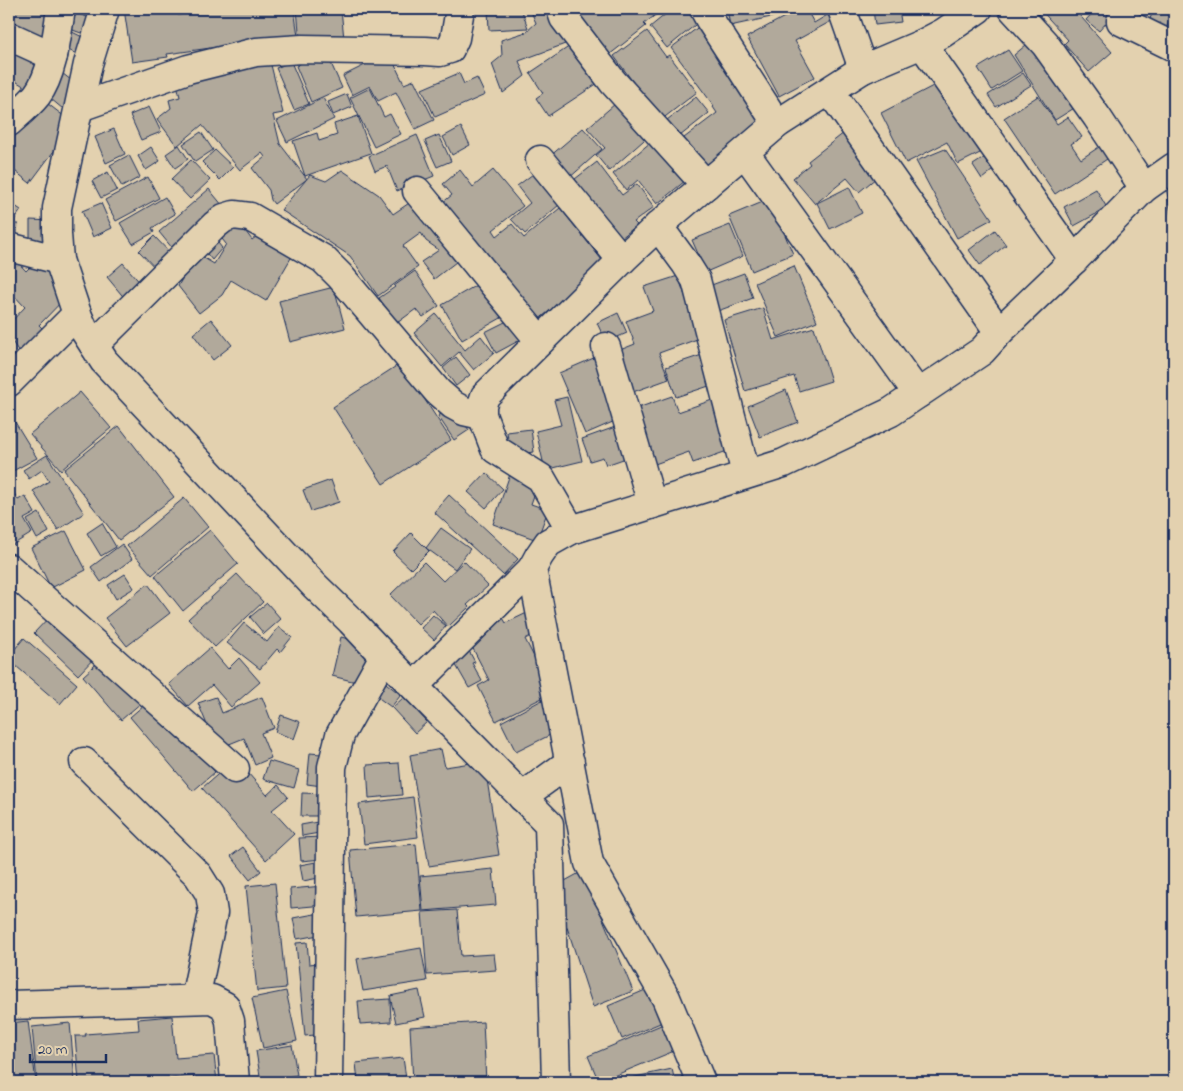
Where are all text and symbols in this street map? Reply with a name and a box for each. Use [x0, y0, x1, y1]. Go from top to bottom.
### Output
scale bar [30, 1031, 106, 1063]
text: 20 m [38, 1039, 68, 1061]

